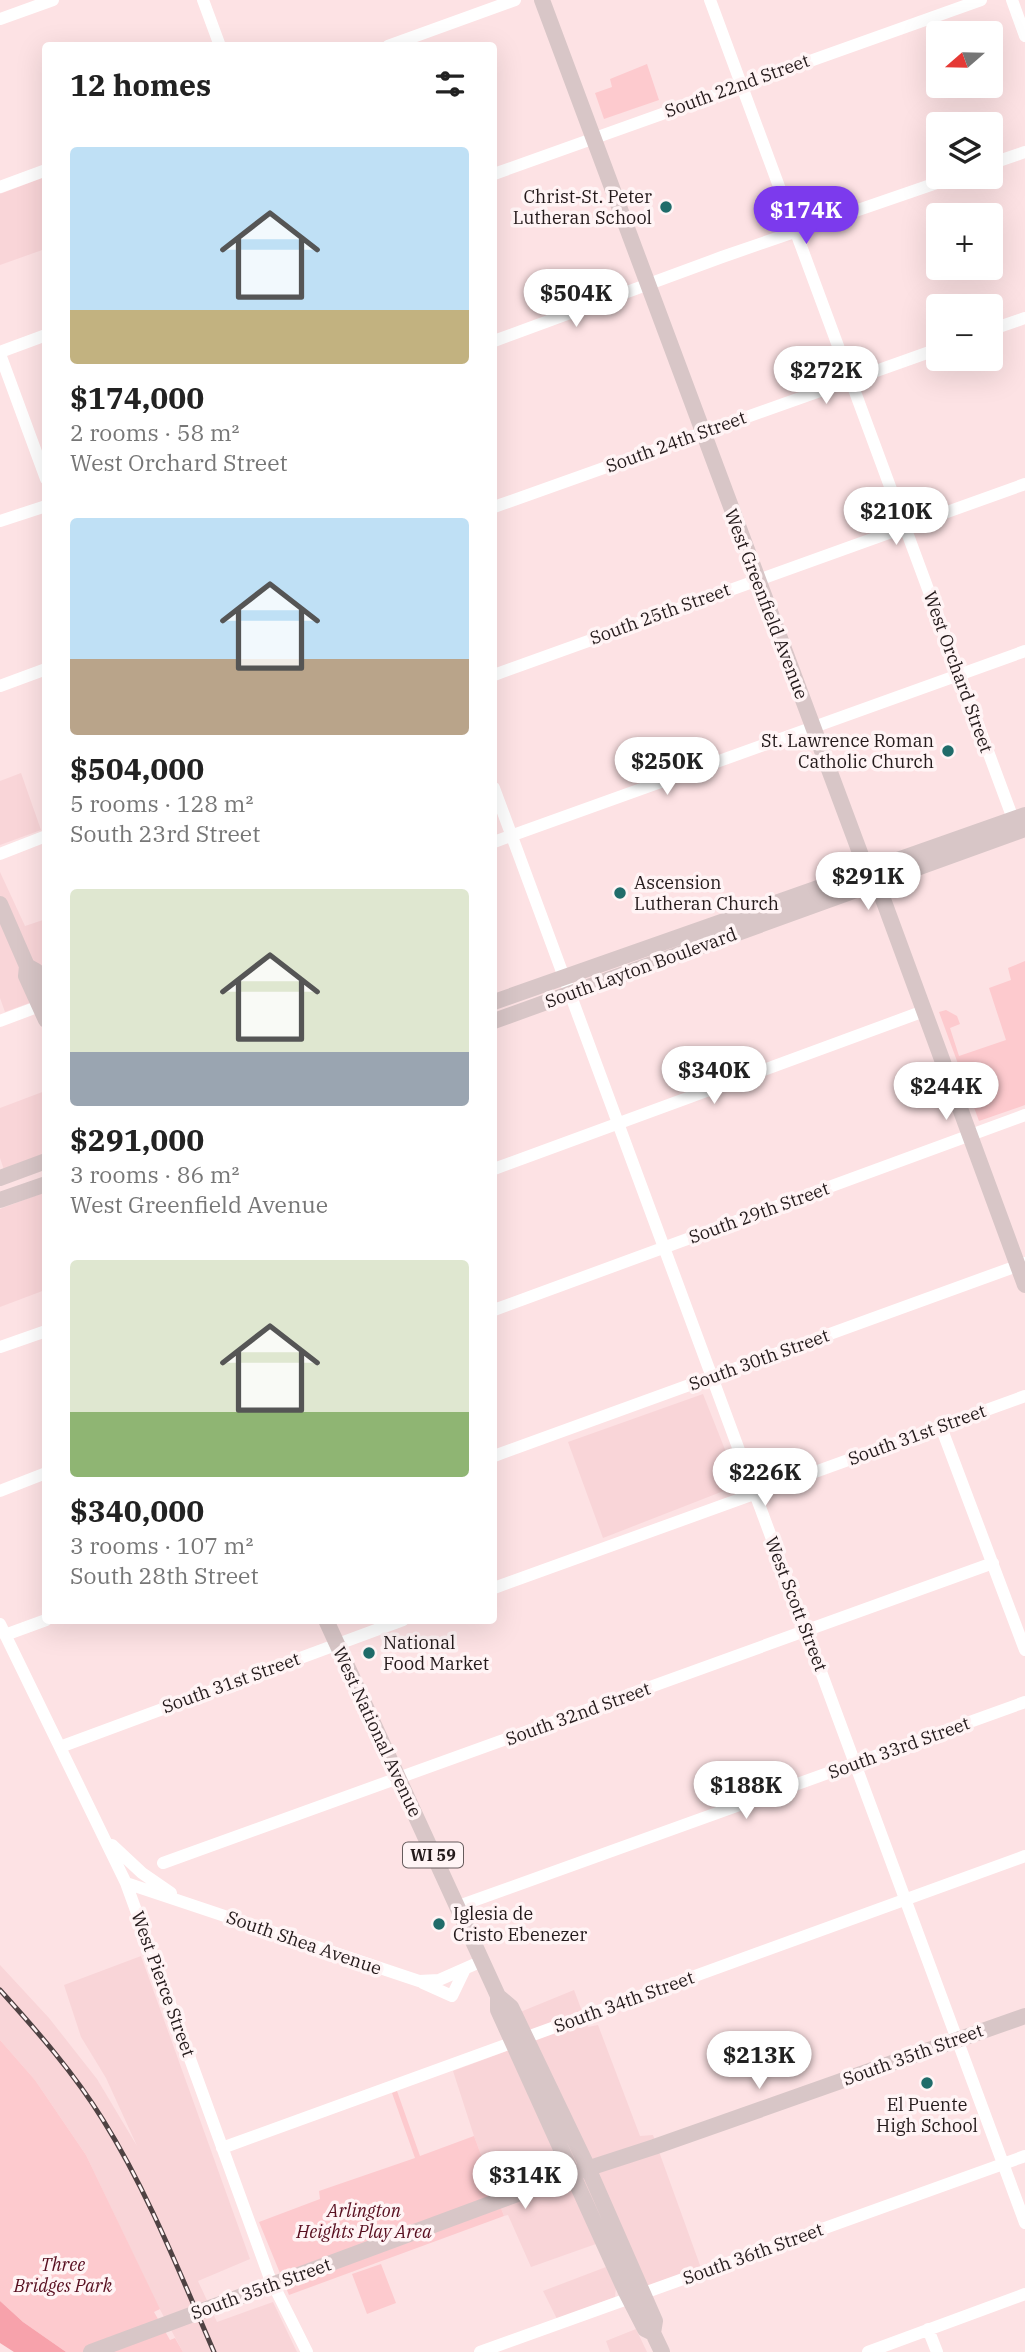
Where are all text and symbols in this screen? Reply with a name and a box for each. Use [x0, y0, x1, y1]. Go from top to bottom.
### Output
north arrow [926, 21, 1003, 98]
map controls [926, 21, 1003, 371]
street label: South 22nd Street [661, 49, 812, 122]
text: 12 homes [70, 65, 211, 104]
icon: filters [431, 65, 469, 103]
button: layers [926, 112, 1003, 189]
place label: Christ-St. Peter Lutheran School [513, 185, 652, 229]
pin: $174K [757, 187, 855, 246]
icon: home [207, 192, 333, 318]
text: $174K [770, 194, 842, 224]
marker: Christ-St. Peter Lutheran School [658, 199, 674, 215]
button: + [926, 203, 1003, 280]
pin: $504K [527, 270, 625, 329]
text: $504K [540, 277, 612, 307]
button: − [926, 294, 1003, 371]
pin: $272K [777, 346, 875, 406]
text: $272K [790, 354, 862, 384]
text: $174,000 [70, 378, 204, 417]
street label: South 24th Street [603, 405, 749, 478]
text: 2 rooms · 58 m² [70, 417, 240, 447]
text: West Orchard Street [70, 447, 288, 477]
pin: $210K [847, 488, 945, 547]
text: $210K [860, 495, 932, 525]
street label: West Greenfield Avenue [720, 505, 813, 702]
icon: home [207, 563, 333, 689]
street label: South 25th Street [587, 577, 733, 650]
street label: West Orchard Street [919, 588, 998, 756]
place label: St. Lawrence Roman Catholic Church [761, 729, 934, 773]
pin: $250K [618, 738, 716, 797]
marker: St. Lawrence Roman Catholic Church [940, 743, 956, 759]
text: $250K [631, 745, 703, 775]
text: $504,000 [70, 749, 204, 788]
text: 5 rooms · 128 m² [70, 788, 253, 818]
text: South 23rd Street [70, 818, 260, 848]
pin: $291K [819, 852, 917, 912]
text: $291K [832, 860, 904, 890]
place label: Ascension Lutheran Church [634, 871, 779, 915]
marker: Ascension Lutheran Church [612, 885, 628, 901]
street label: South Layton Boulevard [542, 922, 740, 1013]
icon: home [207, 934, 333, 1060]
pin: $340K [665, 1046, 763, 1106]
text: $340K [678, 1054, 750, 1084]
pin: $244K [897, 1062, 995, 1122]
text: $244K [910, 1070, 982, 1100]
text: $291,000 [70, 1120, 204, 1159]
text: 3 rooms · 86 m² [70, 1159, 240, 1189]
street label: South 29th Street [686, 1176, 832, 1249]
text: West Greenfield Avenue [70, 1189, 328, 1219]
icon: home [207, 1305, 333, 1431]
street label: South 30th Street [686, 1323, 832, 1396]
street label: South 31st Street [845, 1399, 989, 1470]
pin: $226K [716, 1448, 814, 1508]
text: $226K [729, 1456, 801, 1486]
text: $340,000 [70, 1491, 204, 1530]
text: 3 rooms · 107 m² [70, 1530, 253, 1560]
street label: West Scott Street [760, 1533, 833, 1674]
text: South 28th Street [70, 1560, 259, 1590]
place label: National Food Market [383, 1631, 489, 1675]
street label: West National Avenue [328, 1643, 427, 1821]
marker: National Food Market [361, 1645, 377, 1661]
street label: South 31st Street [159, 1647, 303, 1718]
street label: South 32nd Street [502, 1677, 653, 1750]
street label: South 33rd Street [825, 1711, 973, 1784]
pin: $188K [697, 1762, 795, 1821]
text: $188K [710, 1769, 782, 1799]
road number: WI 59 [403, 1842, 463, 1868]
place label: Iglesia de Cristo Ebenezer [453, 1902, 587, 1946]
street label: South Shea Avenue [224, 1905, 385, 1980]
street label: West Pierce Street [126, 1908, 201, 2060]
marker: Iglesia de Cristo Ebenezer [431, 1916, 447, 1932]
street label: South 34th Street [551, 1965, 697, 2038]
street label: South 35th Street [840, 2018, 986, 2091]
pin: $213K [710, 2032, 808, 2091]
text: $213K [723, 2039, 795, 2069]
marker: El Puente High School [919, 2075, 935, 2091]
place label: El Puente High School [876, 2093, 978, 2137]
pin: $314K [476, 2152, 574, 2211]
text: $314K [489, 2159, 561, 2189]
park label: Arlington Heights Play Area [295, 2199, 432, 2243]
street label: South 36th Street [680, 2217, 826, 2290]
street label: South 35th Street [188, 2252, 334, 2325]
park label: Three Bridges Park [13, 2253, 113, 2297]

